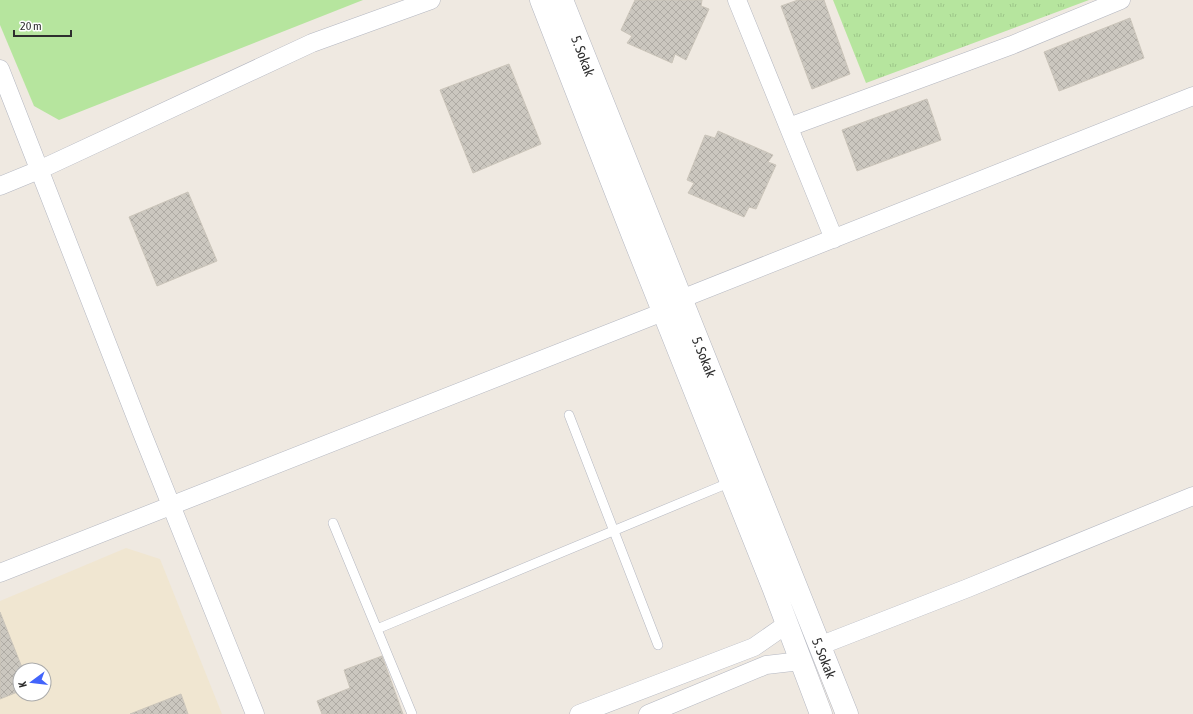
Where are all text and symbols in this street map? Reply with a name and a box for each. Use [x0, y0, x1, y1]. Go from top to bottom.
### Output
scale bar [14, 12, 71, 38]
text: 20 m [20, 19, 42, 33]
street label: 5. Sokak [568, 33, 598, 79]
street label: 5. Sokak [689, 334, 719, 380]
street label: 5. Sokak [809, 635, 839, 681]
north arrow [12, 662, 52, 702]
text: K [16, 680, 29, 689]

